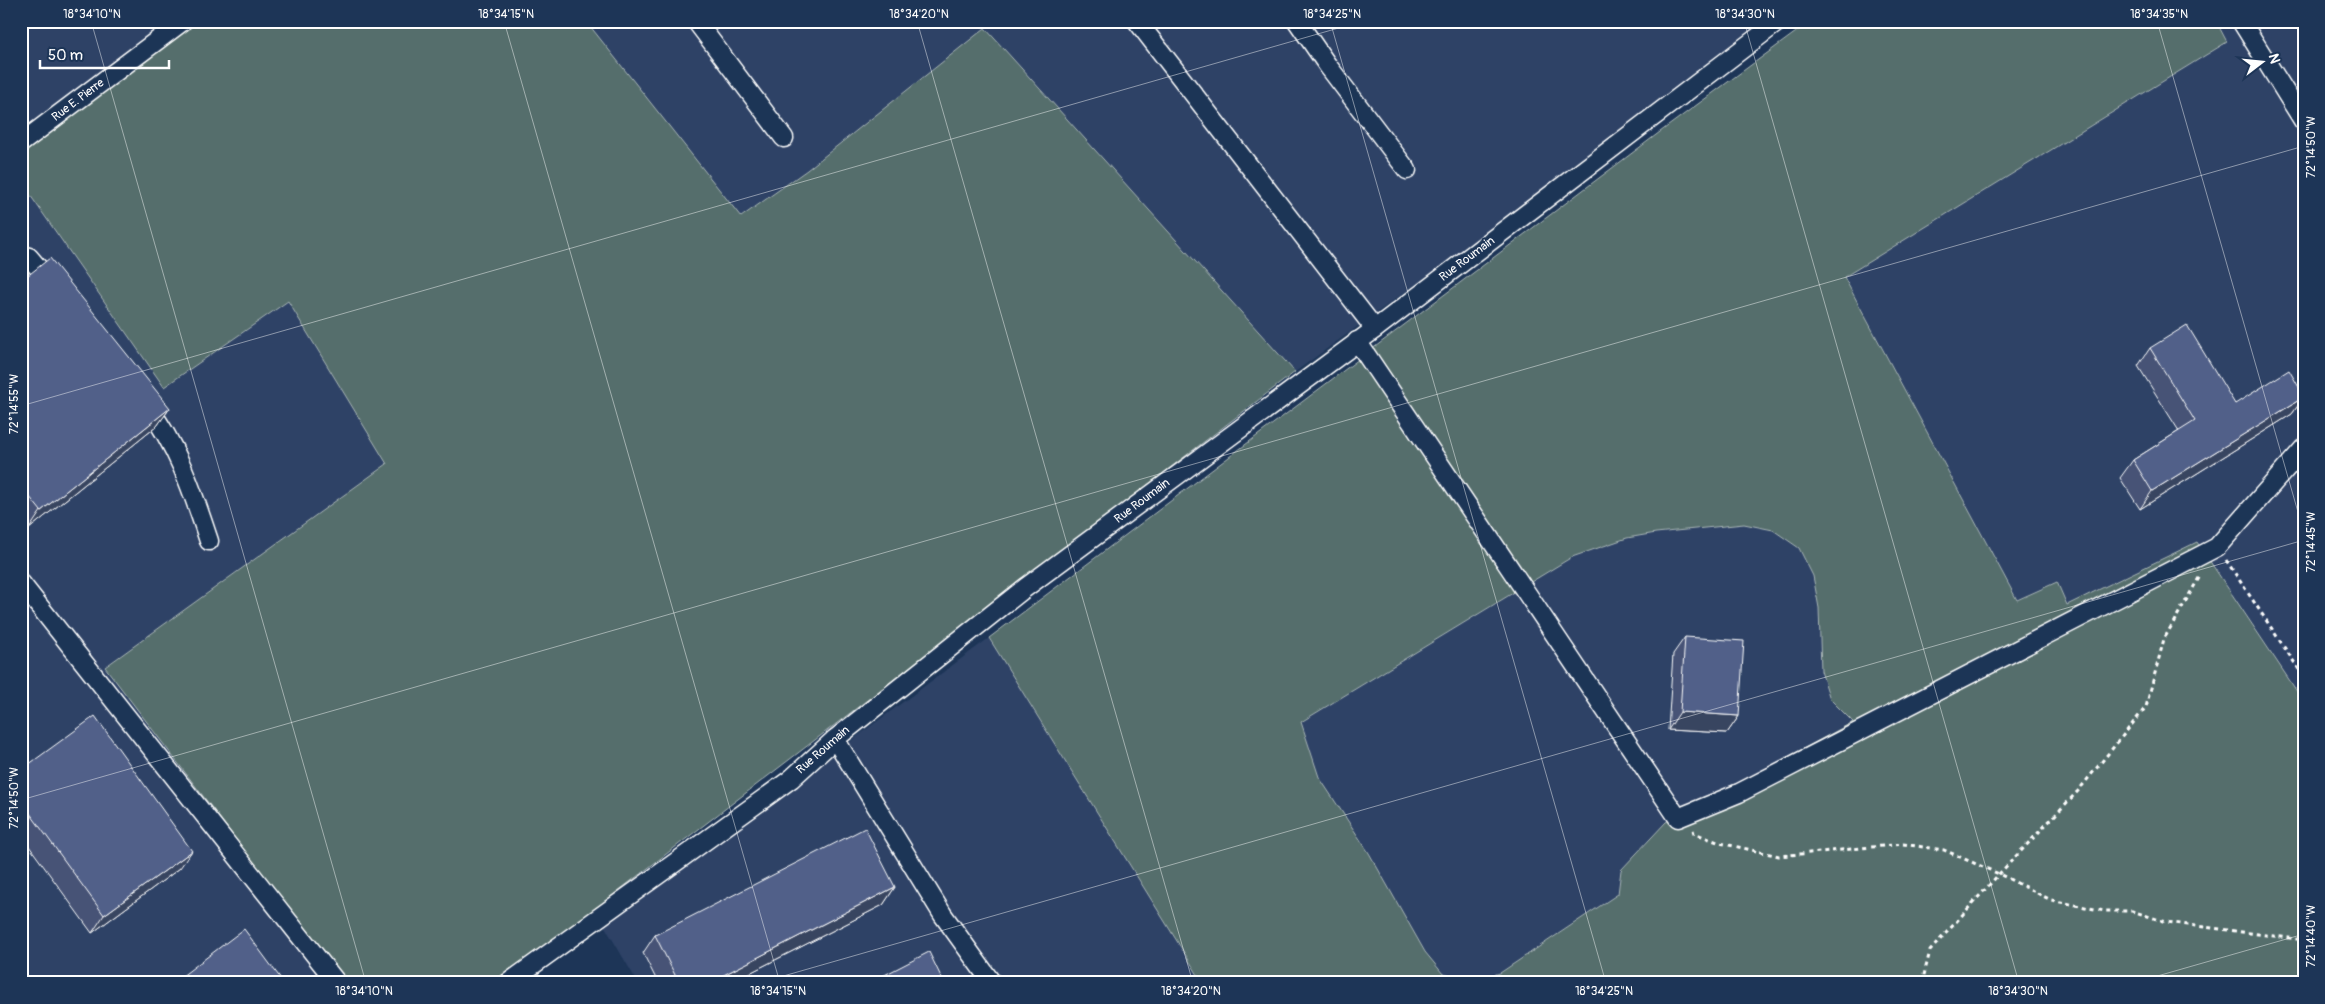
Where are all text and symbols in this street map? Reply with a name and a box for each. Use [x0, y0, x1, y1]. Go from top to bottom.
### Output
text: 18°34'10"N [63, 7, 121, 22]
text: 18°34'15"N [478, 7, 534, 22]
text: 18°34'20"N [889, 7, 949, 22]
text: 18°34'25"N [1303, 7, 1361, 22]
text: 18°34'30"N [1715, 7, 1775, 22]
text: 18°34'35"N [2130, 7, 2188, 22]
scale bar [40, 38, 169, 70]
north arrow [2238, 38, 2288, 88]
text: 50 m [48, 46, 83, 65]
text: N [2265, 52, 2283, 65]
street label: Rue E. Pierre [49, 75, 107, 125]
text: 72°14'50"W [2304, 116, 2319, 178]
street label: Rue Roumain [1436, 233, 1498, 285]
text: 72°14'55"W [7, 374, 22, 434]
street label: Rue Roumain [1111, 475, 1173, 527]
text: 72°14'45"W [2304, 512, 2319, 572]
street label: Rue Roumain [793, 723, 853, 777]
text: 72°14'50"W [7, 767, 22, 829]
text: 72°14'40"W [2304, 905, 2319, 967]
text: 18°34'10"N [335, 984, 393, 999]
text: 18°34'15"N [750, 984, 806, 999]
text: 18°34'20"N [1161, 984, 1221, 999]
text: 18°34'25"N [1575, 984, 1633, 999]
text: 18°34'30"N [1988, 984, 2048, 999]

